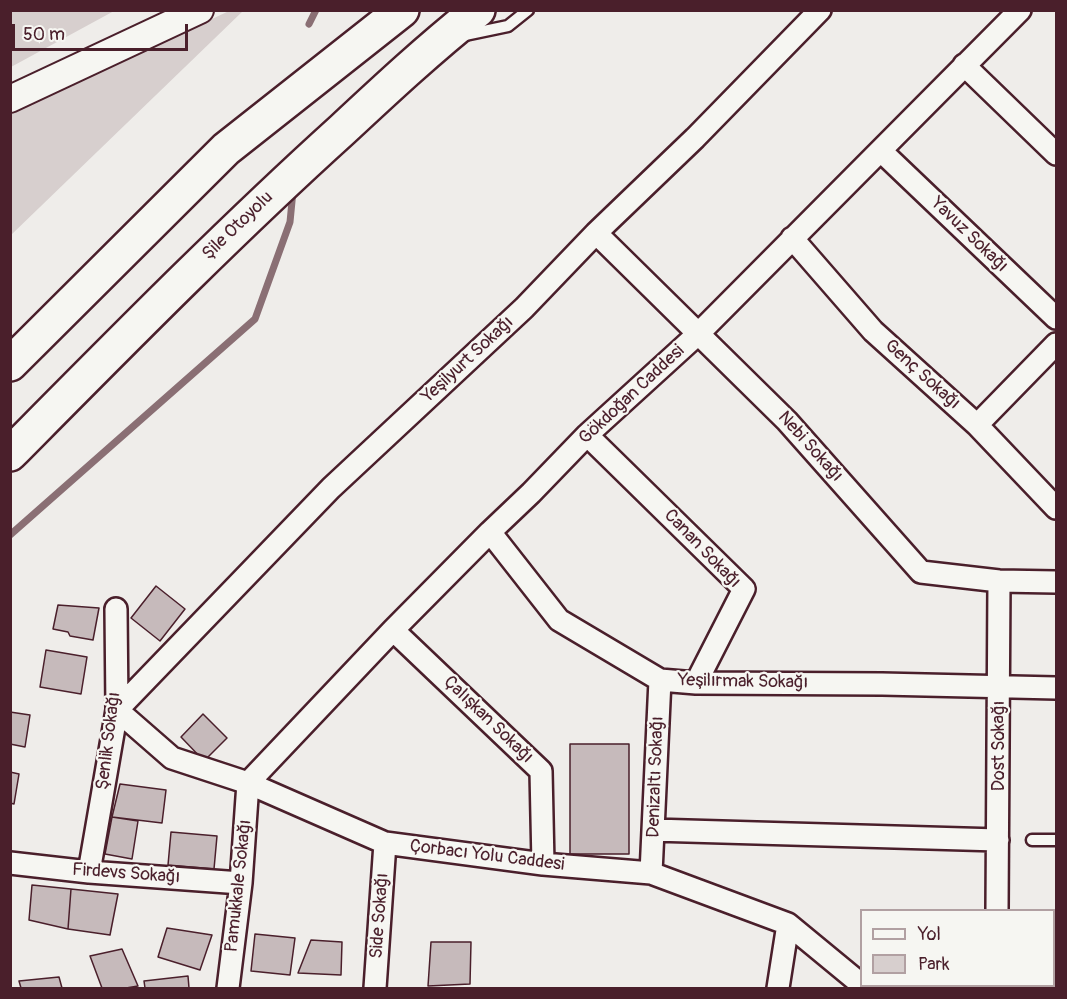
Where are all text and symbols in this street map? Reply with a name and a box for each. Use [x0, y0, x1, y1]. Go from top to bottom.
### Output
scale bar [15, 12, 190, 50]
text: 50 m [23, 23, 65, 46]
street label: Şile Otoyolu [198, 187, 278, 265]
street label: Yavuz Sokağı [926, 193, 1012, 277]
street label: Yeşilyurt Sokağı [418, 312, 518, 408]
street label: Genç Sokağı [880, 335, 964, 415]
street label: Gökdoğan Caddesi [575, 341, 689, 449]
street label: Nebi Sokağı [773, 407, 847, 487]
street label: Canan Sokağı [659, 505, 745, 593]
street label: Yeşilırmak Sokağı [678, 670, 808, 694]
street label: Çalışkan Sokağı [439, 672, 537, 768]
street label: Şenlik Sokağı [92, 691, 126, 791]
street label: Dost Sokağı [988, 701, 1010, 791]
street label: Denizaltı Sokağı [643, 716, 669, 838]
street label: Pamukkale Sokağı [221, 819, 257, 953]
street label: Çorbacı Yolu Caddesi [408, 836, 566, 876]
street label: Firdevs Sokağı [71, 859, 181, 889]
street label: Side Sokağı [366, 872, 394, 960]
legend [860, 909, 1055, 987]
text: Yol [918, 923, 941, 946]
text: Park [918, 953, 950, 976]

